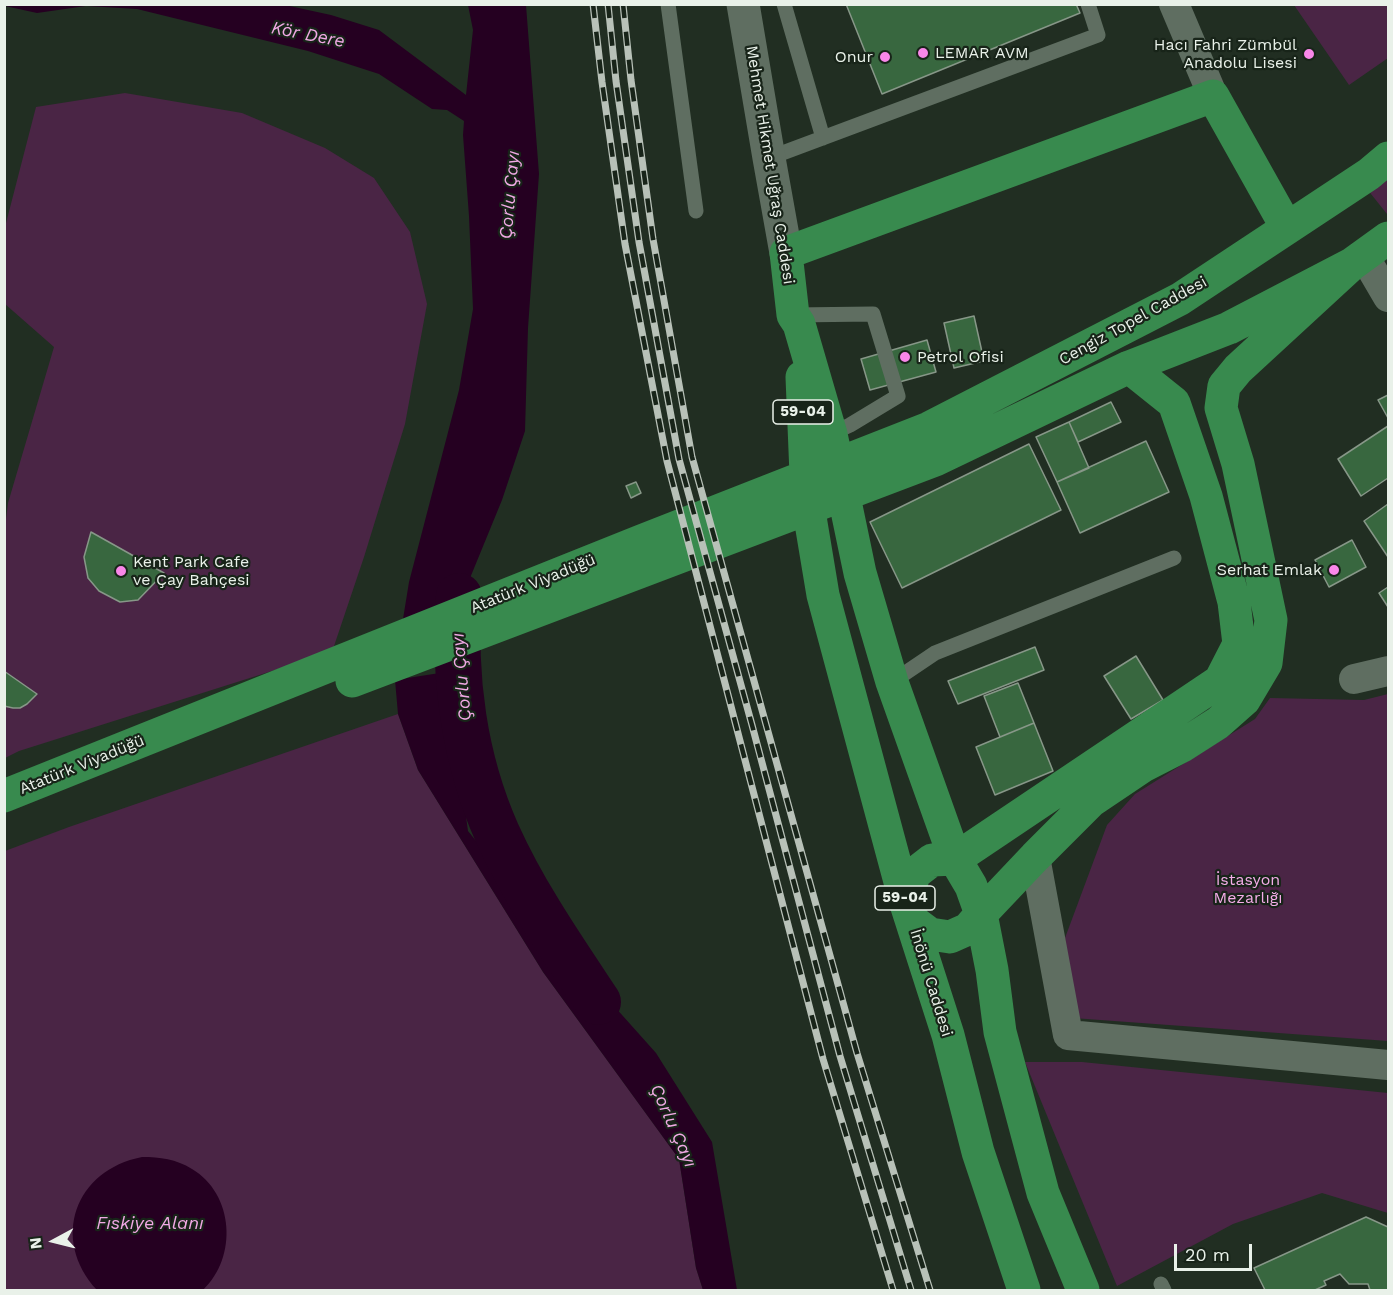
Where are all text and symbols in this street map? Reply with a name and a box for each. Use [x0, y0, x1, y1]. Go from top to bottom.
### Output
water label: Kör Dere [269, 17, 347, 53]
place label: Hacı Fahri Zümbül Anadolu Lisesi [1154, 35, 1297, 73]
place label: LEMAR AVM [935, 43, 1029, 63]
street label: Mehmet Hikmet Uğraş Caddesi [742, 44, 798, 286]
marker: LEMAR AVM [916, 46, 930, 60]
place label: Onur [835, 47, 873, 67]
marker: Hacı Fahri Zümbül Anadolu Lisesi [1302, 47, 1316, 61]
marker: Onur [878, 50, 892, 64]
water label: Çorlu Çayı [495, 150, 525, 240]
street label: Cengiz Topel Caddesi [1056, 272, 1210, 370]
place label: Petrol Ofisi [917, 347, 1004, 367]
marker: Petrol Ofisi [898, 350, 912, 364]
road number: 59-04 [773, 400, 833, 424]
street label: Atatürk Viyadüğü [468, 550, 598, 618]
place label: Kent Park Cafe ve Çay Bahçesi [133, 552, 250, 590]
place label: Serhat Emlak [1217, 560, 1322, 580]
marker: Serhat Emlak [1327, 563, 1341, 577]
marker: Kent Park Cafe ve Çay Bahçesi [114, 564, 128, 578]
water label: Çorlu Çayı [447, 632, 477, 722]
street label: Atatürk Viyadüğü [17, 731, 147, 799]
park label: İstasyon Mezarlığı [1214, 870, 1282, 908]
road number: 59-04 [875, 886, 935, 910]
street label: İnönü Caddesi [906, 927, 956, 1039]
water label: Çorlu Çayı [645, 1081, 701, 1171]
north arrow [24, 1211, 84, 1271]
water label: Fıskiye Alanı [96, 1213, 204, 1235]
scale bar [1177, 1232, 1255, 1270]
text: N [25, 1236, 46, 1250]
text: 20 m [1185, 1244, 1230, 1265]

